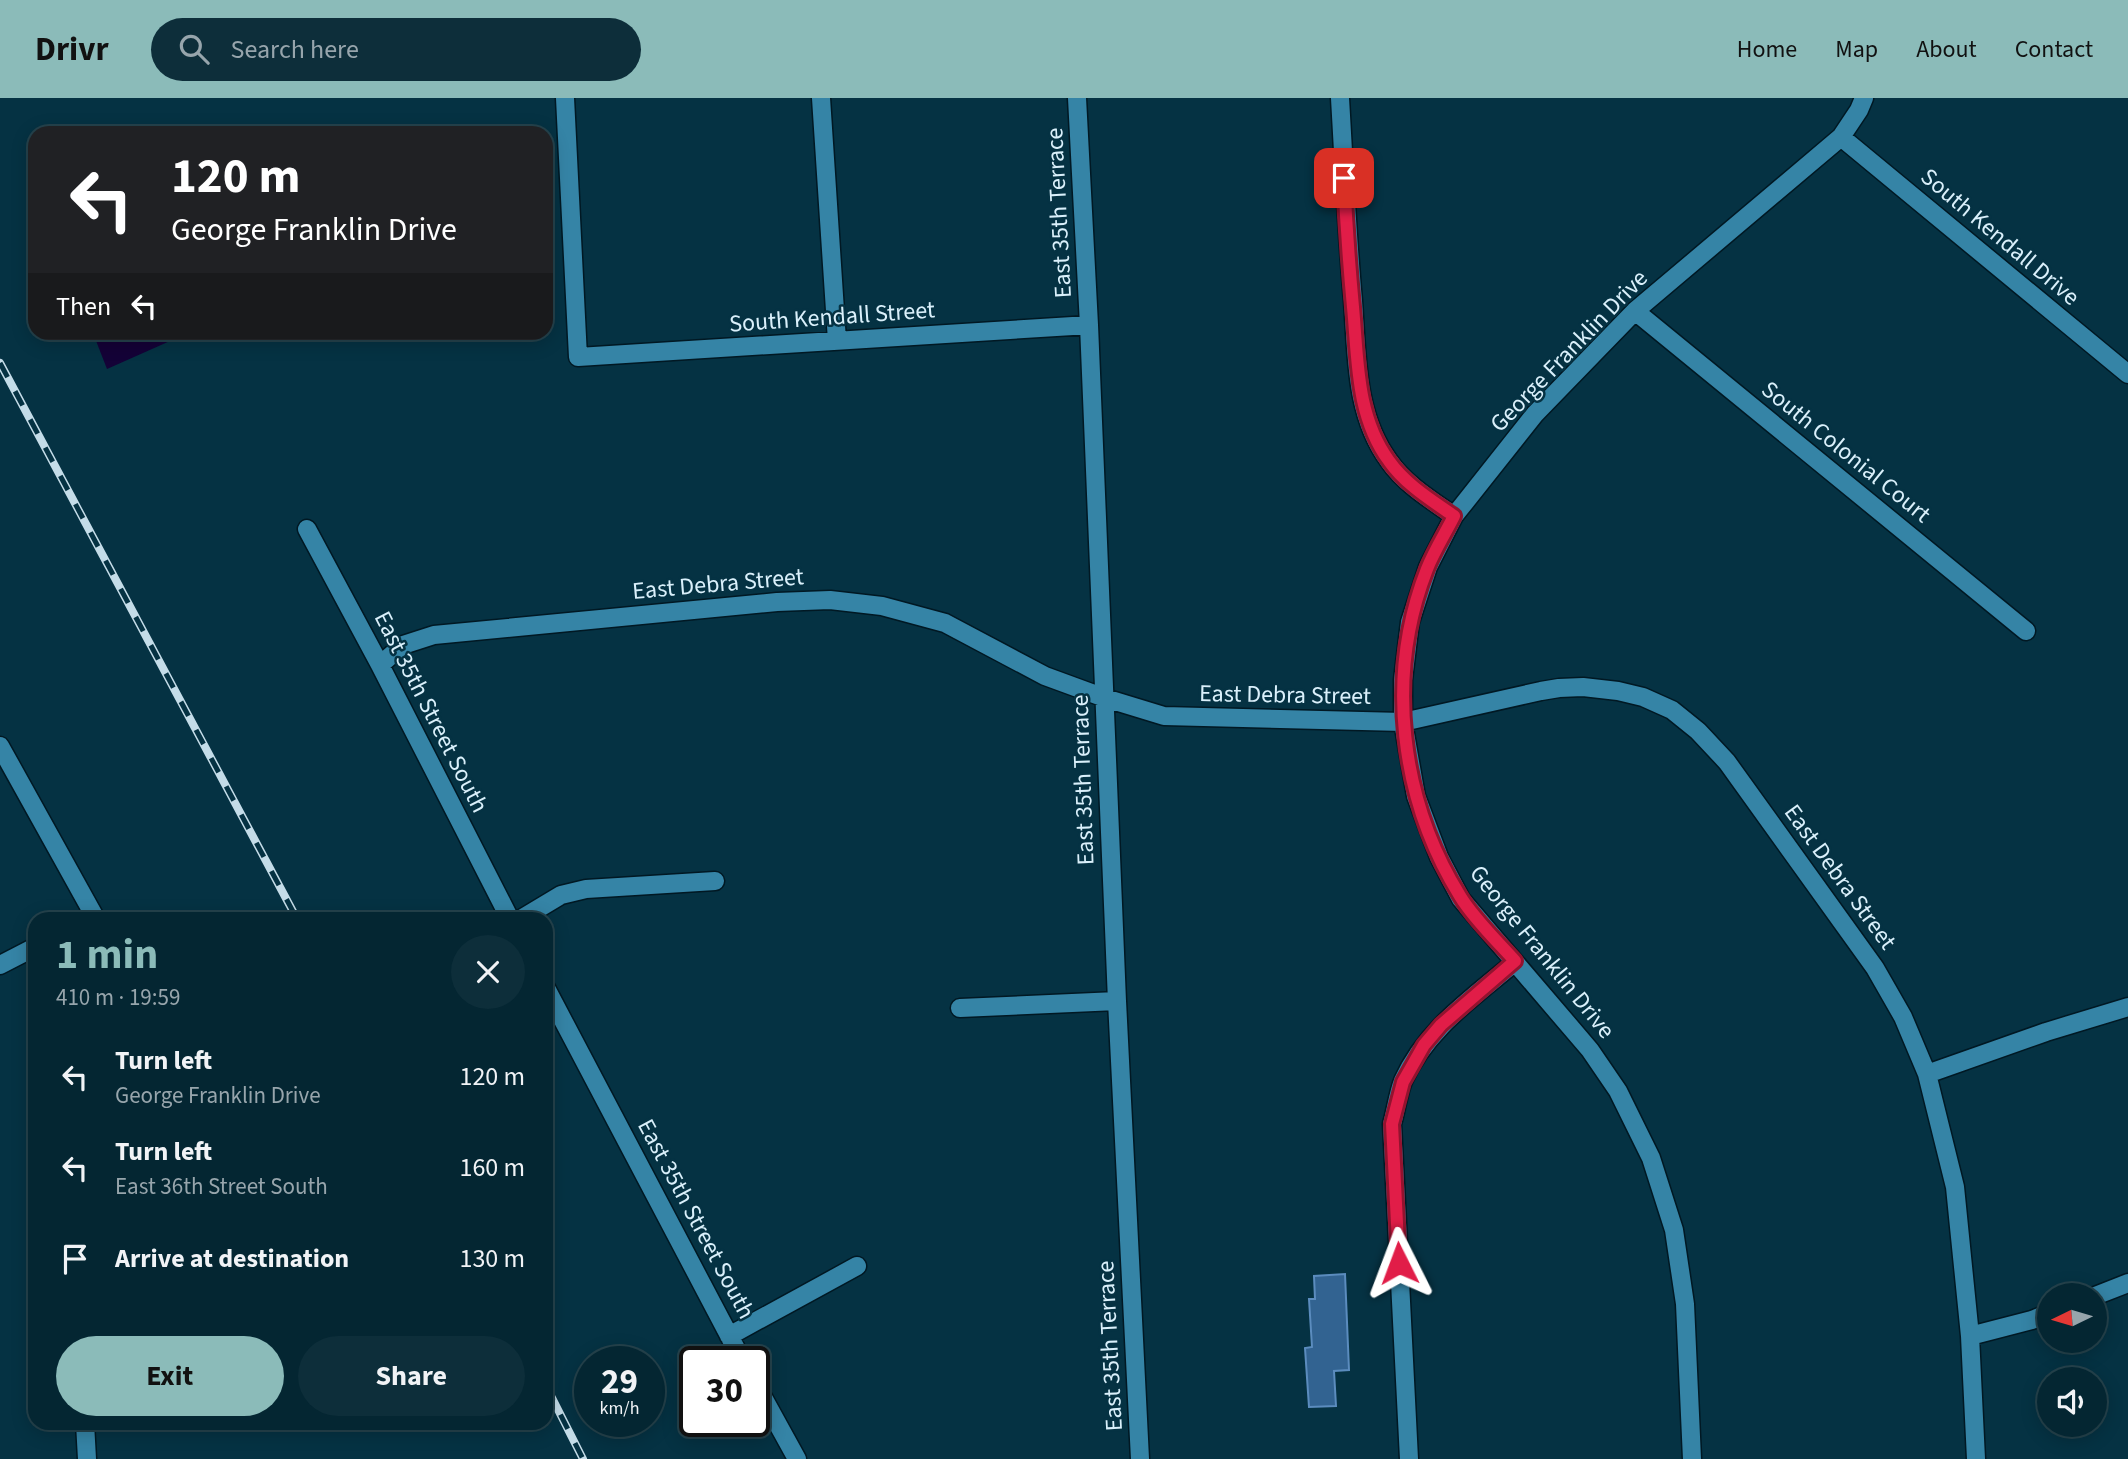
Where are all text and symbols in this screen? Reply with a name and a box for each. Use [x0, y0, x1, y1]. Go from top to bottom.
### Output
search box [151, 18, 641, 81]
text: Drivr [35, 26, 109, 73]
icon: search [175, 30, 213, 68]
text: Search here [231, 31, 359, 68]
text: Home [1737, 32, 1797, 67]
text: Map [1835, 32, 1878, 67]
text: About [1916, 32, 1977, 67]
text: Contact [2015, 32, 2093, 67]
street label: East 35th Terrace [1037, 127, 1081, 299]
text: 120 m [171, 142, 300, 212]
pin [1314, 148, 1374, 208]
icon: left [56, 154, 147, 245]
icon: arrive [1325, 159, 1363, 197]
street label: South Kendall Drive [1913, 160, 2087, 314]
text: George Franklin Drive [171, 207, 457, 253]
street label: George Franklin Drive [1482, 262, 1656, 440]
icon: left [125, 287, 163, 325]
text: Then [56, 288, 111, 325]
street label: South Kendall Street [728, 292, 936, 342]
street label: South Colonial Court [1754, 373, 1938, 531]
street label: East Debra Street [631, 559, 805, 609]
street label: East 35th Street South [365, 605, 497, 819]
street label: East Debra Street [1199, 676, 1371, 714]
street label: East 35th Terrace [1063, 694, 1103, 866]
street label: East Debra Street [1775, 797, 1905, 957]
street label: George Franklin Drive [1461, 858, 1623, 1046]
text: 1 min [56, 925, 158, 985]
button: close [451, 935, 525, 1009]
text: 410 m · 19:59 [56, 981, 180, 1014]
text: Turn left [115, 1042, 212, 1079]
icon: left [56, 1058, 94, 1096]
text: 120 m [459, 1058, 525, 1095]
text: George Franklin Drive [115, 1079, 321, 1112]
street label: East 35th Street South [628, 1113, 764, 1325]
text: Turn left [115, 1133, 212, 1170]
icon: left [56, 1149, 94, 1187]
text: 160 m [459, 1149, 525, 1186]
text: East 36th Street South [115, 1170, 328, 1203]
position arrow [1362, 1226, 1436, 1300]
icon: arrive [56, 1240, 94, 1278]
text: Arrive at destination [115, 1240, 349, 1277]
text: 130 m [459, 1240, 525, 1277]
street label: East 35th Terrace [1088, 1260, 1132, 1432]
north arrow [2037, 1283, 2107, 1353]
map controls [2037, 1283, 2107, 1437]
button: Exit [56, 1336, 284, 1416]
button: Share [298, 1336, 525, 1416]
speed limit sign: 30 [679, 1346, 770, 1437]
text: 29 [601, 1357, 638, 1407]
button: sound [2037, 1367, 2107, 1437]
text: km/h [600, 1396, 639, 1421]

